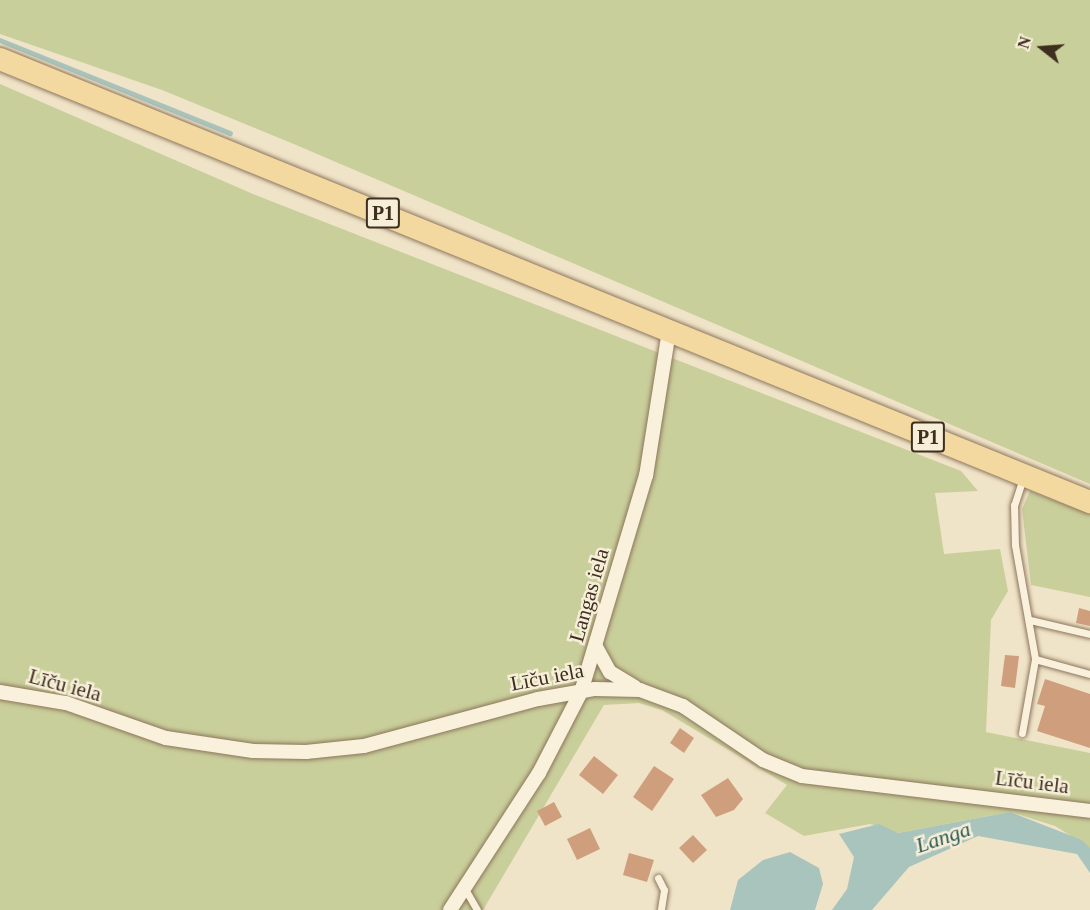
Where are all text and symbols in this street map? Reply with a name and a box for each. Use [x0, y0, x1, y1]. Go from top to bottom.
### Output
north arrow [1012, 18, 1072, 78]
text: N [1014, 35, 1034, 51]
road number: P1 [365, 196, 401, 230]
road number: P1 [910, 420, 946, 454]
street label: Langas iela [564, 545, 614, 645]
street label: Līču iela [508, 658, 586, 696]
street label: Līču iela [26, 663, 104, 707]
street label: Līču iela [994, 765, 1070, 799]
water label: Langa [912, 815, 974, 859]

